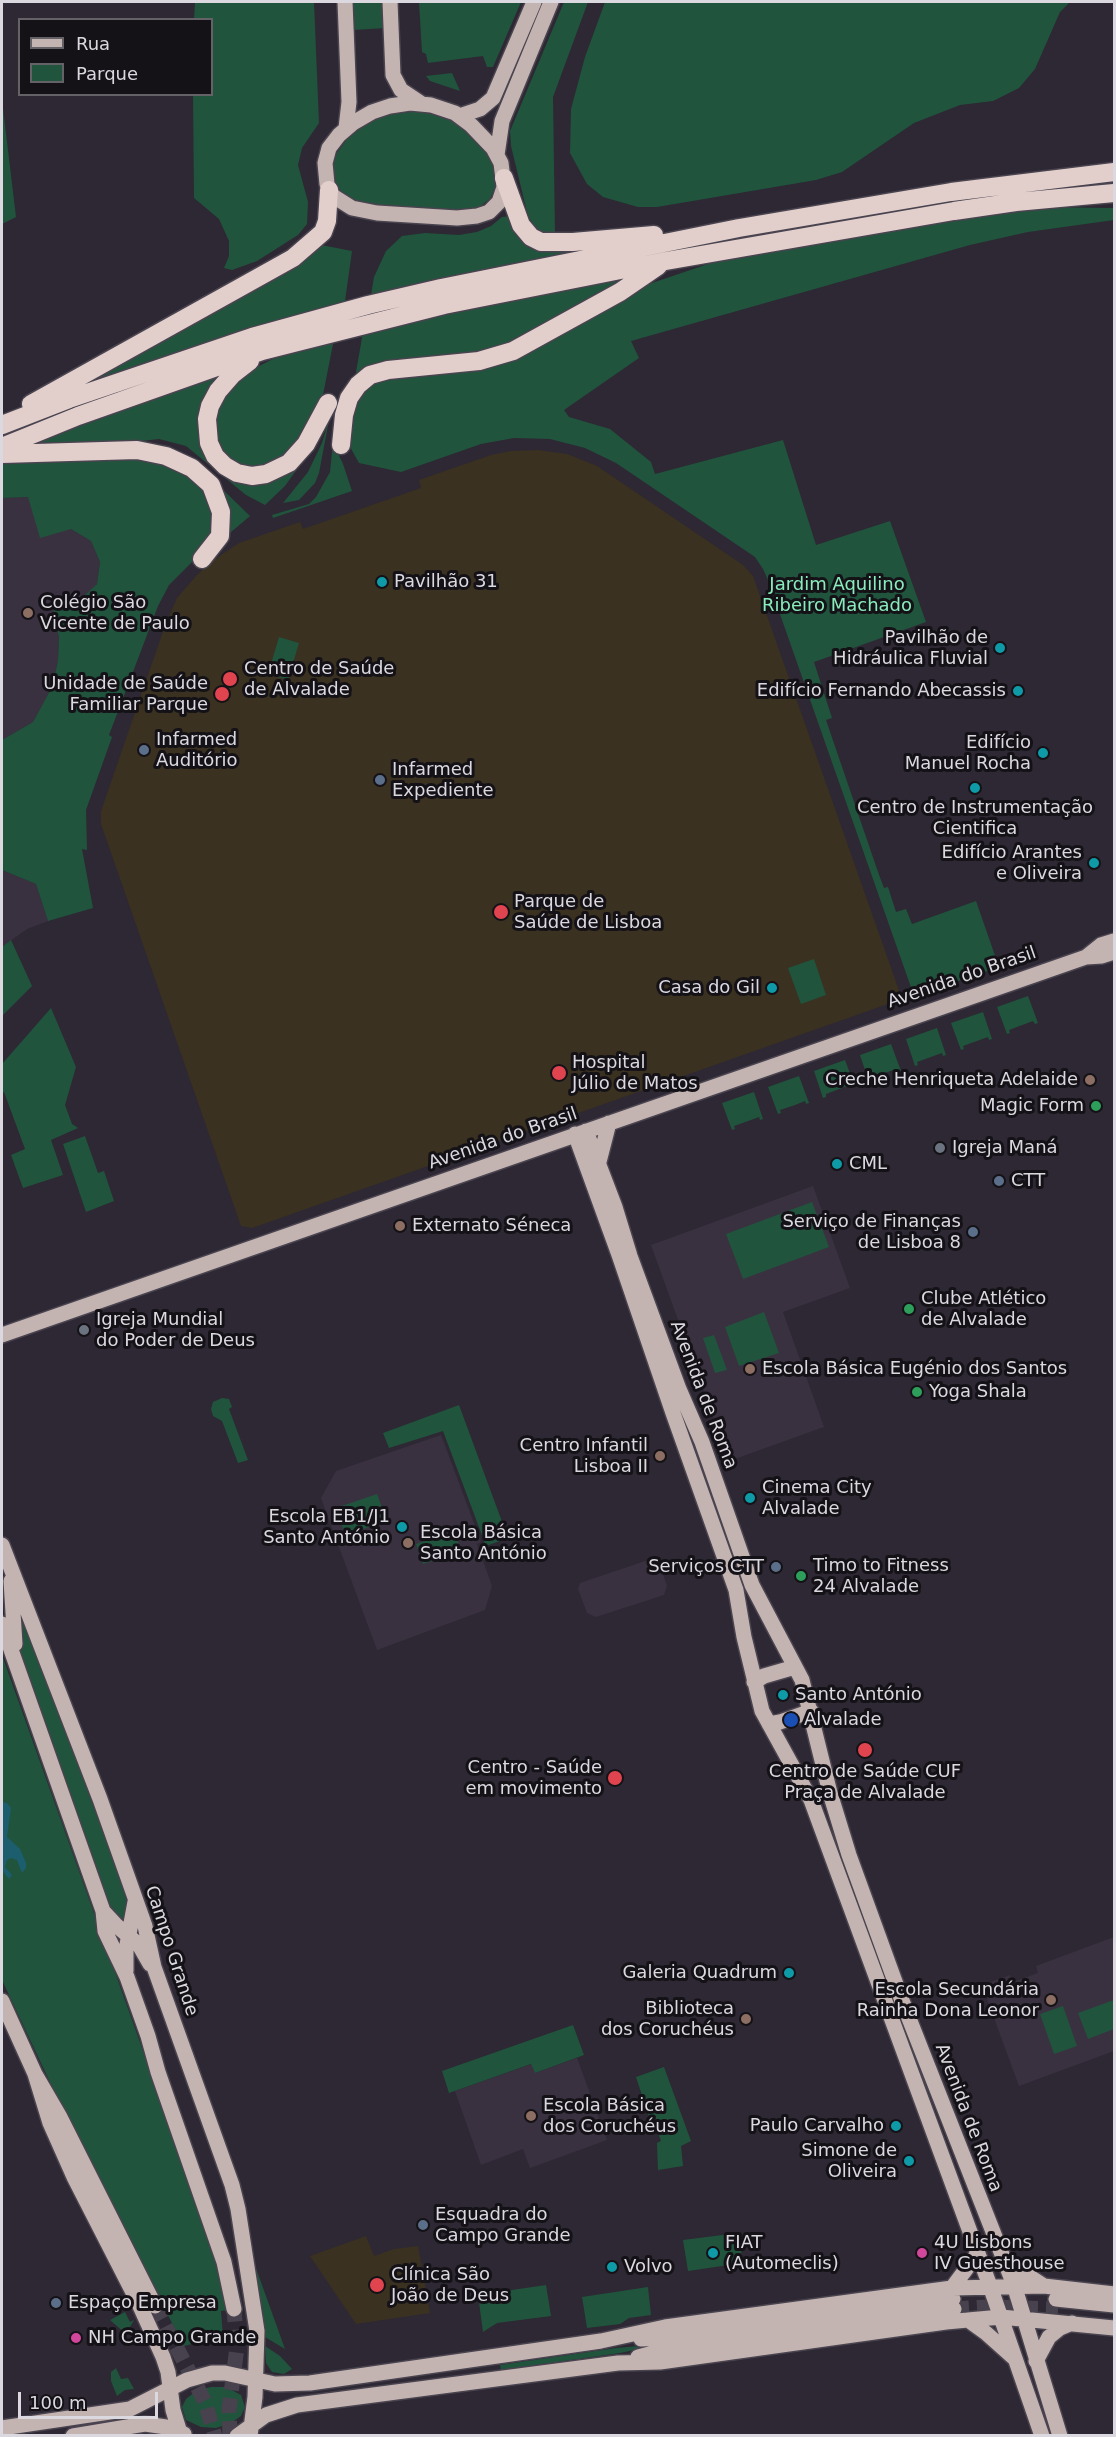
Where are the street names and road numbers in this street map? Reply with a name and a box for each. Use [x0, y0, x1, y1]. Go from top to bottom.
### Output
street label: Avenida do Brasil [885, 942, 1039, 1014]
street label: Avenida do Brasil [426, 1103, 580, 1175]
street label: Avenida de Roma [665, 1318, 741, 1472]
street label: Campo Grande [140, 1883, 202, 2019]
street label: Avenida de Roma [930, 2041, 1006, 2195]

